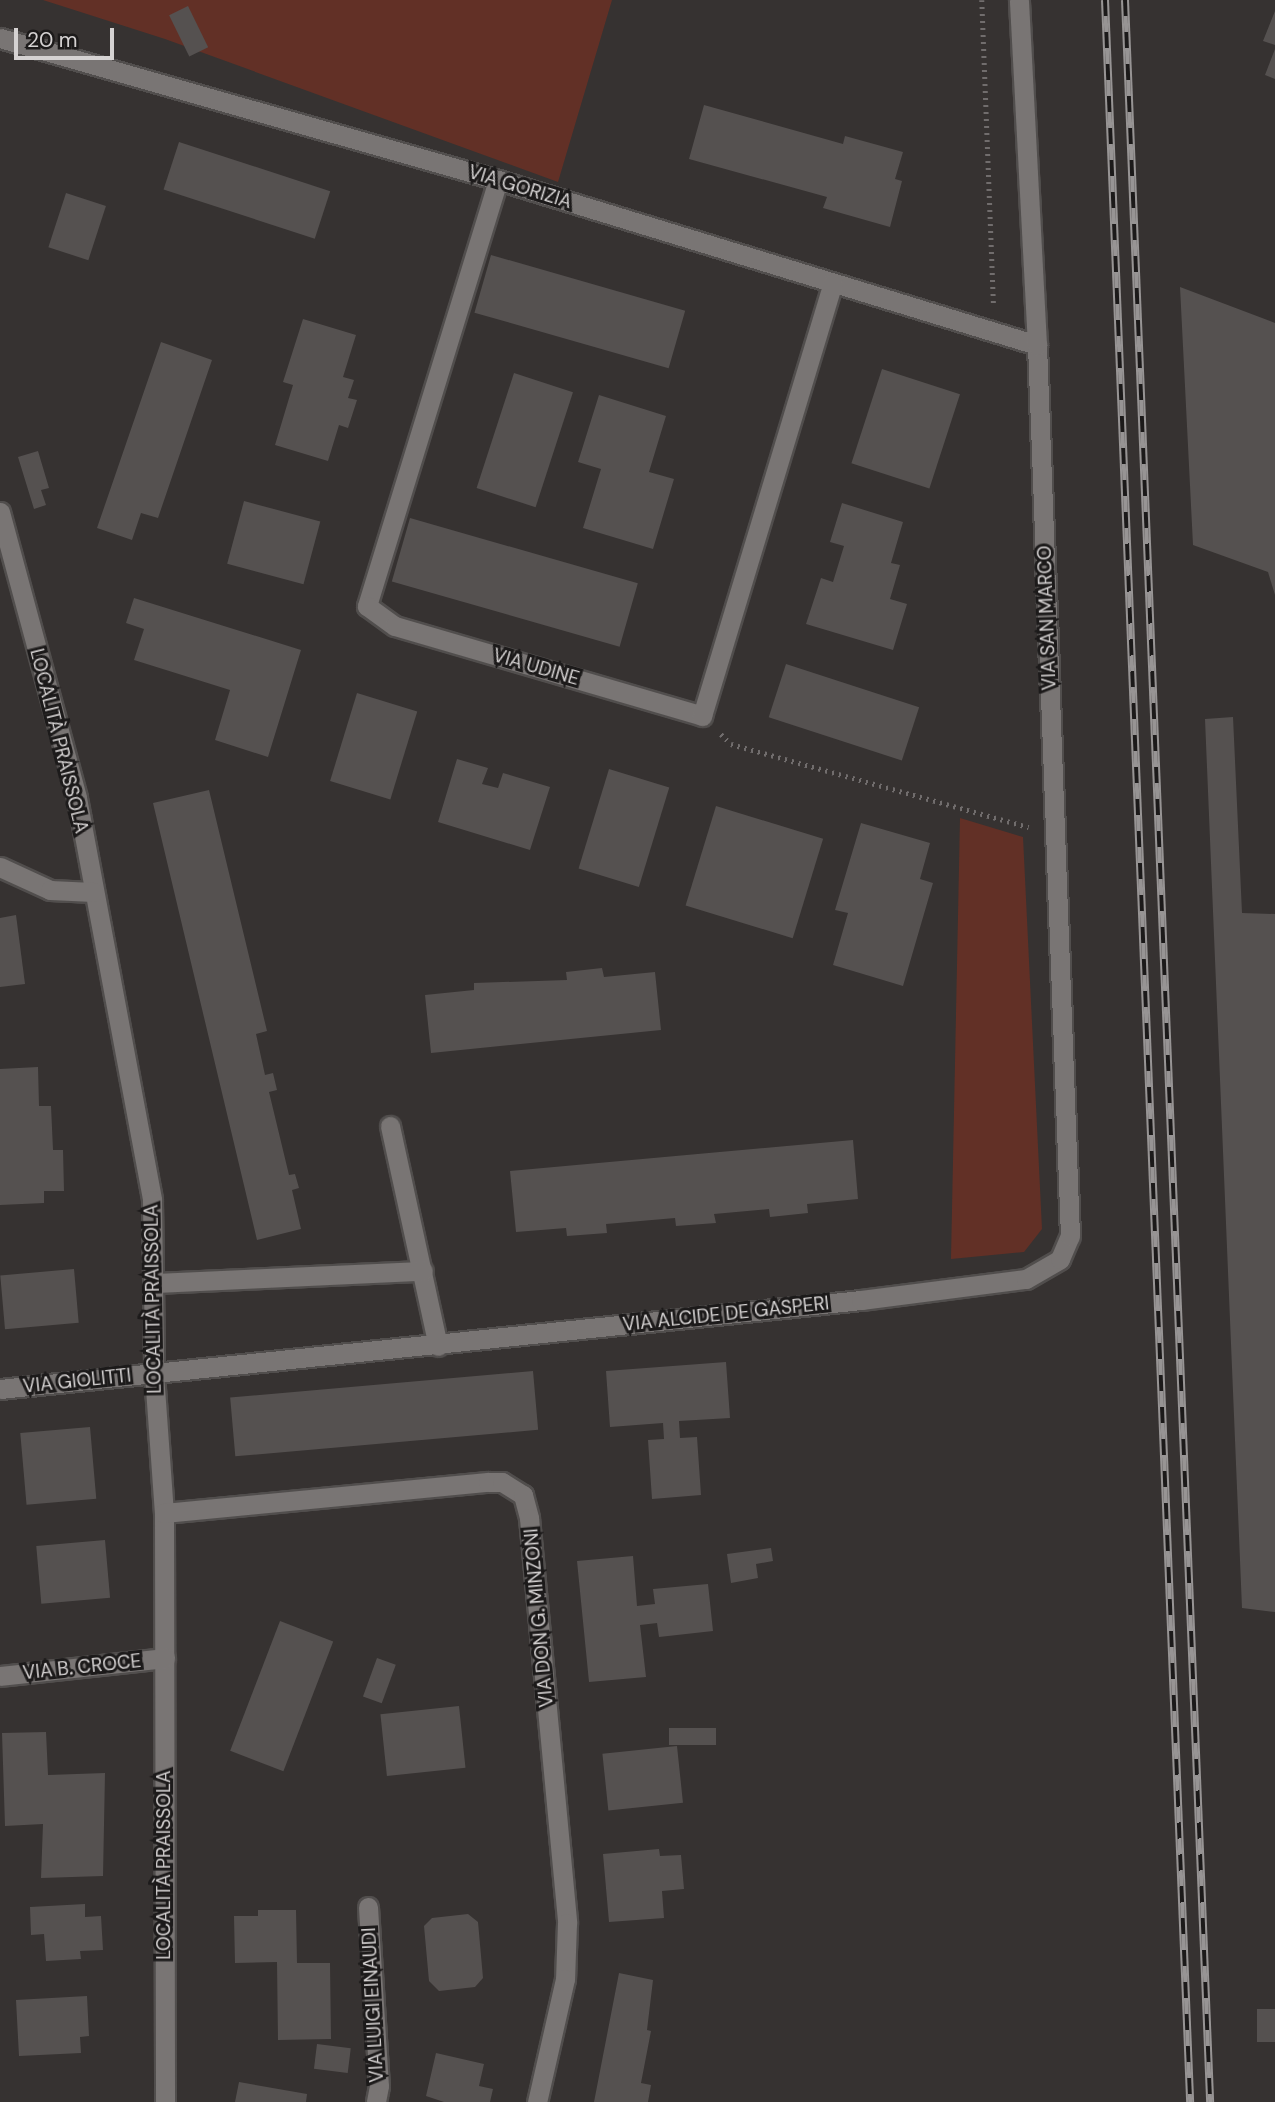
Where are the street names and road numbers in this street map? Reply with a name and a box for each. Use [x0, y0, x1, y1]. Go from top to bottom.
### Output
street label: VIA GORIZIA [466, 160, 574, 214]
street label: VIA SAN MARCO [1033, 545, 1061, 691]
street label: VIA UDINE [490, 644, 582, 690]
street label: LOCALITÀ PRAISSOLA [25, 646, 93, 836]
street label: LOCALITÀ PRAISSOLA [140, 1204, 166, 1394]
street label: VIA ALCIDE DE GASPERI [622, 1292, 830, 1336]
street label: VIA GIOLITTI [22, 1364, 132, 1398]
street label: VIA DON G. MINZONI [520, 1527, 558, 1709]
street label: VIA B. CROCE [22, 1649, 142, 1685]
street label: LOCALITÀ PRAISSOLA [153, 1770, 175, 1960]
street label: VIA LUIGI EINAUDI [358, 1927, 388, 2083]

